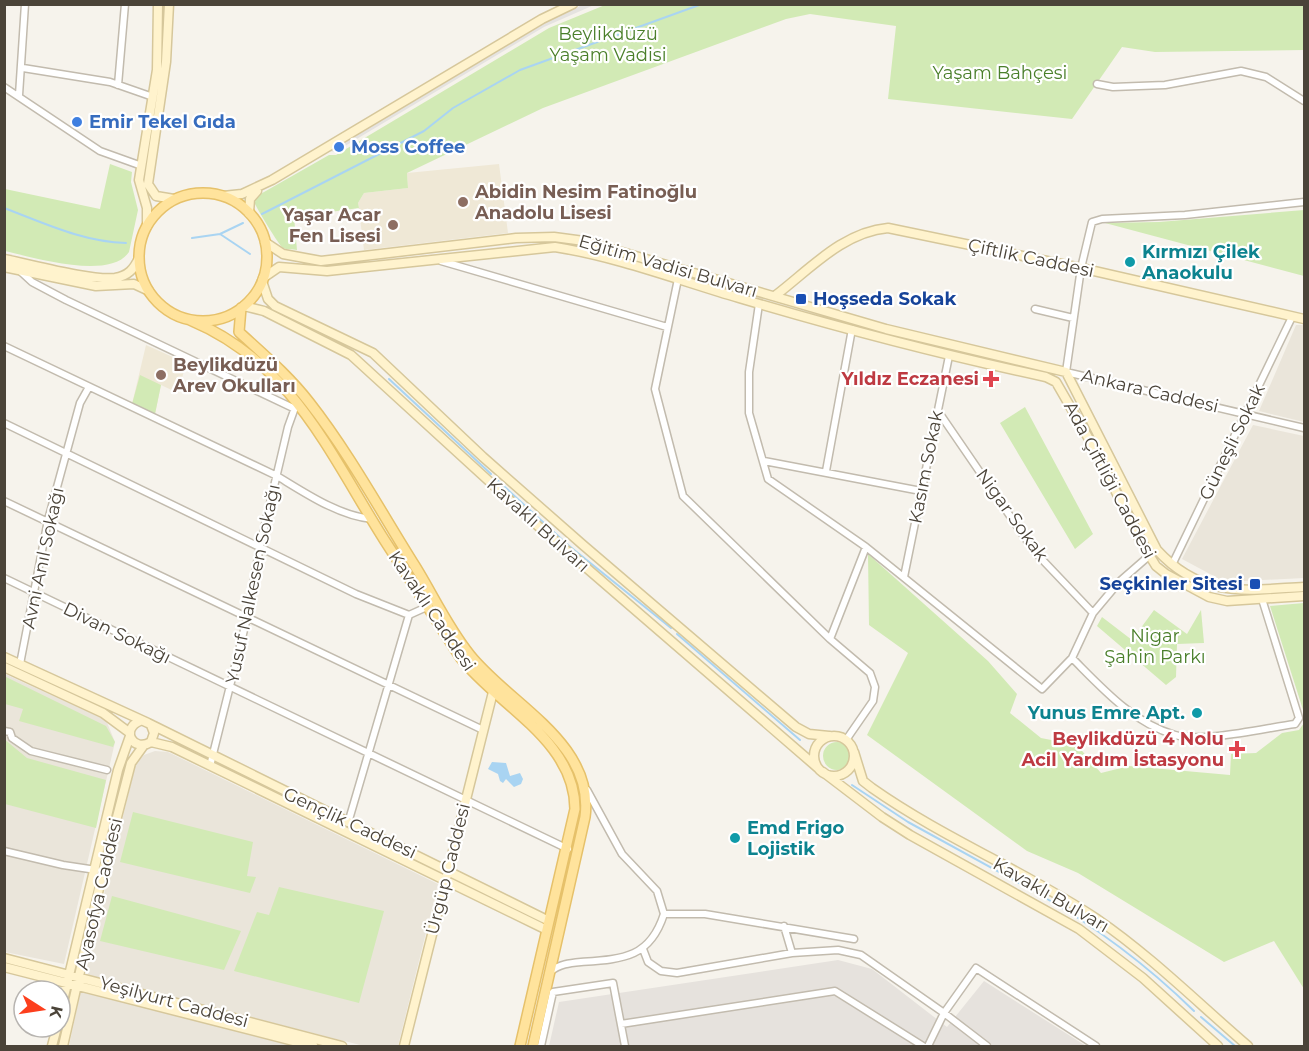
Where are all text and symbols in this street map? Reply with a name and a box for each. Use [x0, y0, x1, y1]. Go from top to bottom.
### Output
park label: Beylikdüzü Yaşam Vadisi [550, 23, 666, 66]
park label: Yaşam Bahçesi [933, 62, 1067, 84]
place label: Emir Tekel Gıda [89, 111, 236, 133]
marker: Emir Tekel Gıda [70, 115, 84, 129]
place label: Moss Coffee [351, 136, 465, 158]
marker: Moss Coffee [332, 140, 346, 154]
place label: Abidin Nesim Fatinoğlu Anadolu Lisesi [474, 181, 697, 224]
marker: Abidin Nesim Fatinoğlu Anadolu Lisesi [456, 195, 470, 209]
place label: Yaşar Acar Fen Lisesi [281, 204, 381, 247]
marker: Yaşar Acar Fen Lisesi [386, 218, 400, 232]
street label: Eğitim Vadisi Bulvarı [576, 230, 760, 302]
street label: Çiftlik Caddesi [966, 234, 1096, 282]
place label: Kırmızı Çilek Anaokulu [1141, 241, 1260, 284]
marker: Kırmızı Çilek Anaokulu [1123, 255, 1137, 269]
place label: Hoşseda Sokak [813, 288, 956, 310]
marker: Hoşseda Sokak [794, 292, 808, 306]
place label: Beylikdüzü Arev Okulları [172, 354, 296, 397]
street label: Ankara Caddesi [1079, 365, 1221, 417]
marker: Beylikdüzü Arev Okulları [154, 368, 168, 382]
place label: Yıldız Eczanesi [841, 368, 979, 390]
marker: Yıldız Eczanesi [984, 372, 998, 386]
street label: Güneşli Sokak [1194, 380, 1270, 504]
street label: Ada Çiftliği Caddesi [1059, 398, 1161, 562]
street label: Kasım Sokak [904, 408, 948, 526]
street label: Nigar Sokak [971, 465, 1053, 566]
street label: Kavaklı Bulvarı [482, 473, 594, 577]
street label: Yusuf Nalkesen Sokağı [221, 482, 285, 686]
street label: Avni Anıl Sokağı [17, 485, 69, 631]
street label: Kavaklı Caddesi [384, 547, 480, 675]
place label: Seçkinler Sitesi [1100, 573, 1243, 595]
marker: Seçkinler Sitesi [1248, 577, 1262, 591]
street label: Divan Sokağı [59, 597, 175, 669]
park label: Nigar Şahin Parkı [1104, 625, 1206, 668]
place label: Yunus Emre Apt. [1027, 702, 1185, 724]
marker: Yunus Emre Apt. [1190, 706, 1204, 720]
place label: Beylikdüzü 4 Nolu Acil Yardım İstasyonu [1021, 728, 1224, 771]
marker: Beylikdüzü 4 Nolu Acil Yardım İstasyonu [1228, 740, 1246, 758]
street label: Gençlik Caddesi [280, 783, 420, 863]
street label: Ürgüp Caddesi [421, 801, 475, 937]
street label: Ayasofya Caddesi [71, 816, 127, 972]
place label: Emd Frigo Lojistik [747, 817, 845, 860]
marker: Emd Frigo Lojistik [728, 831, 742, 845]
street label: Kavaklı Bulvarı [989, 853, 1113, 937]
street label: Yeşilyurt Caddesi [97, 972, 251, 1032]
north arrow [12, 979, 72, 1039]
text: K [45, 1004, 67, 1021]

